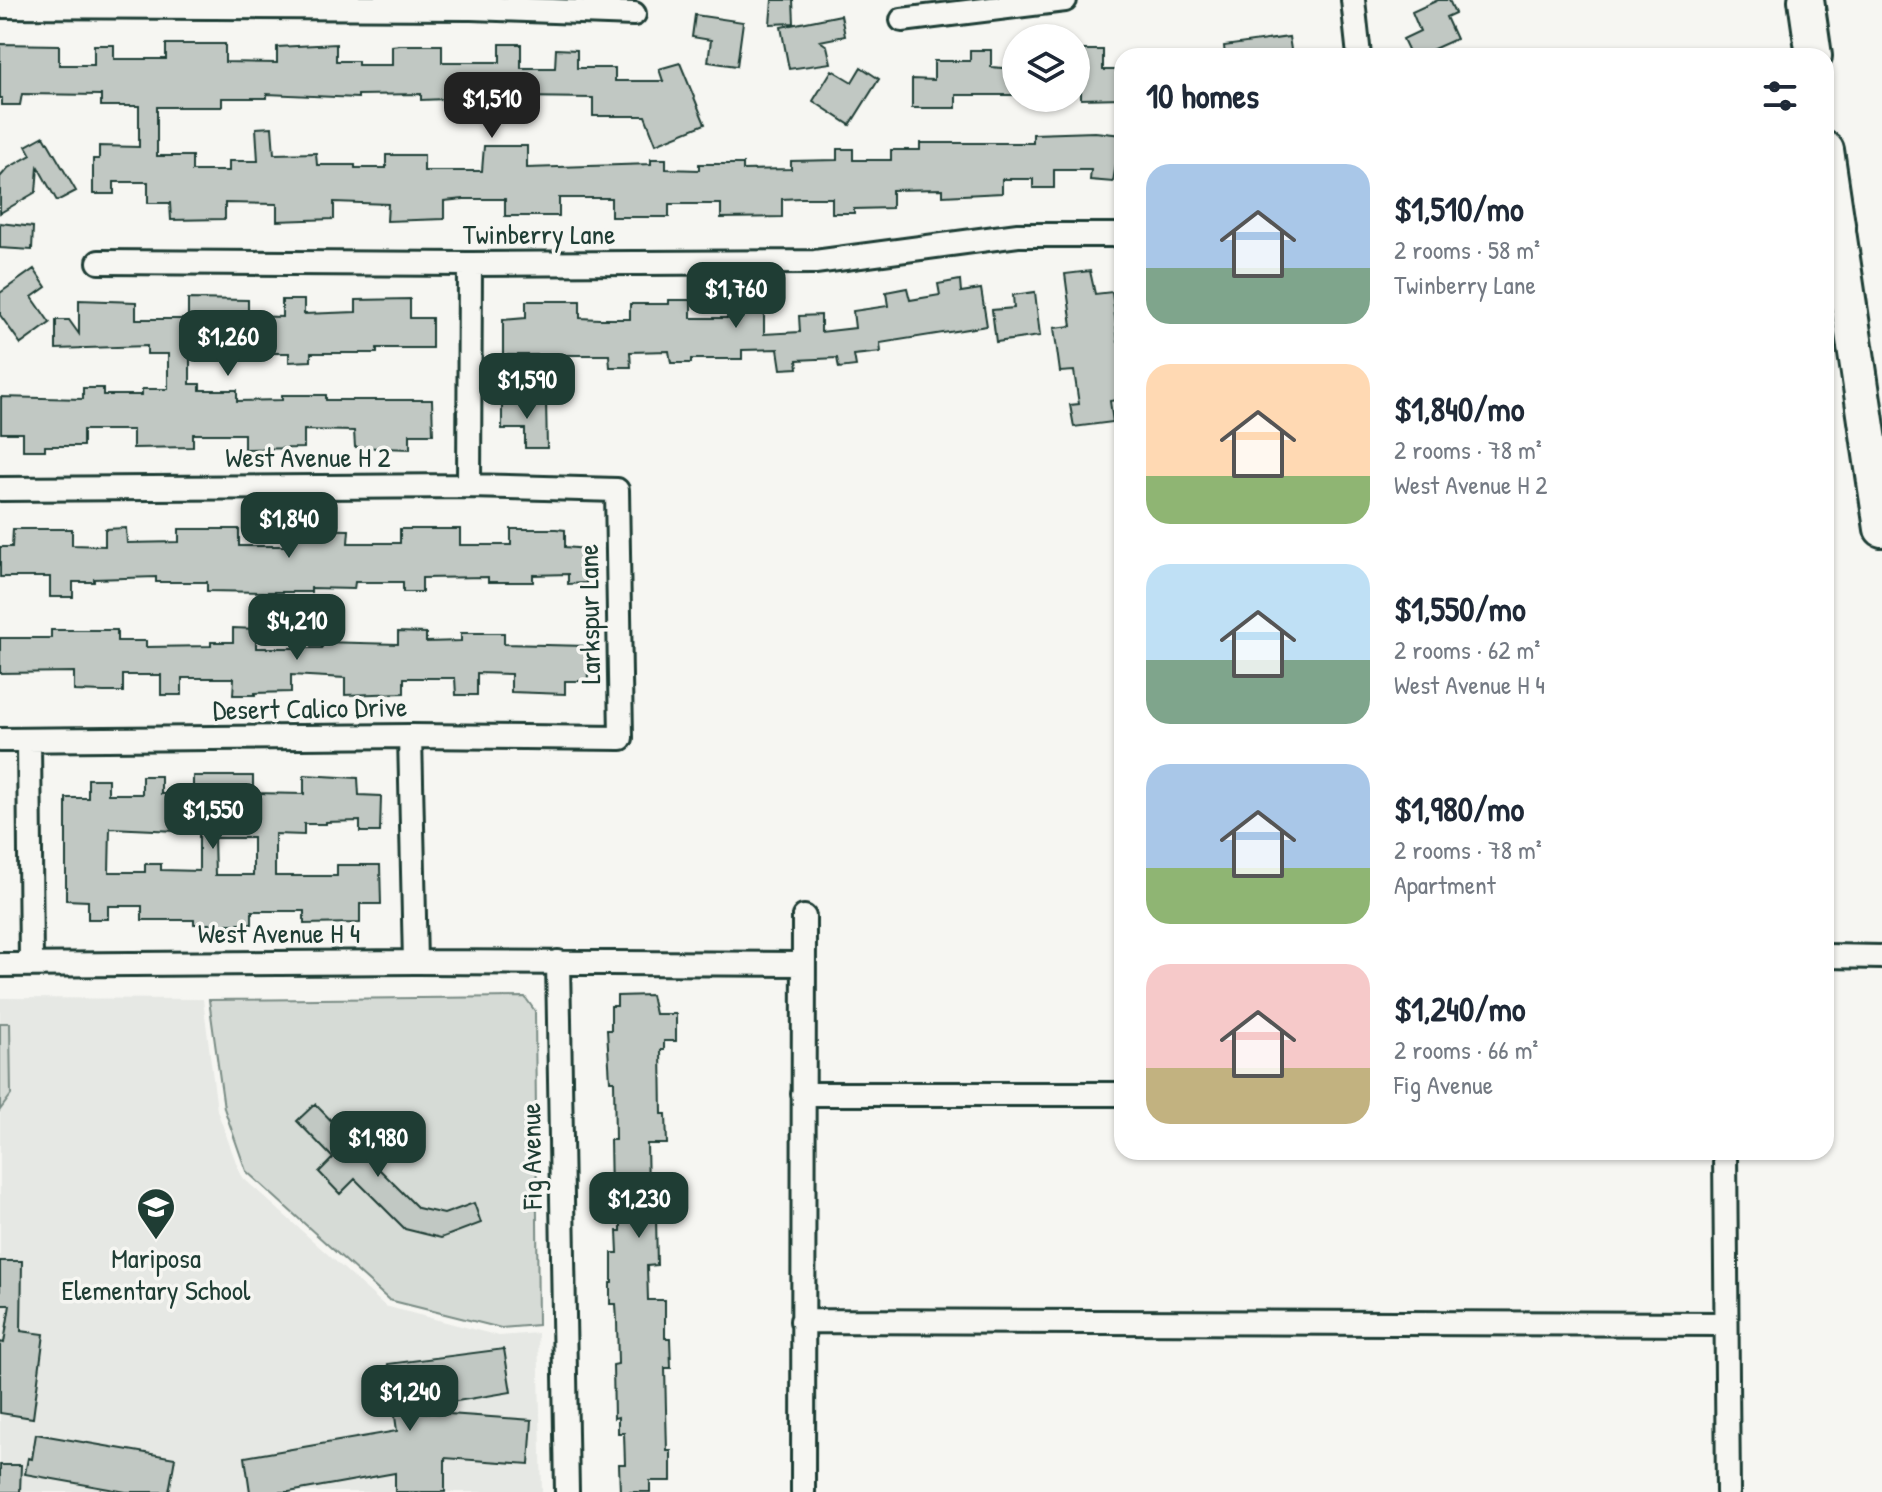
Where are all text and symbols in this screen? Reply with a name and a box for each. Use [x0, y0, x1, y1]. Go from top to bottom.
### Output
map controls [1002, 24, 1090, 112]
button: layers [1002, 24, 1090, 112]
pin: $1,510 [427, 72, 557, 140]
text: 10 homes [1146, 73, 1259, 119]
icon: filters [1758, 74, 1802, 118]
text: $1,510 [462, 80, 522, 115]
text: $1,510/mo [1394, 186, 1524, 232]
icon: home [1210, 196, 1306, 292]
street label: Twinberry Lane [463, 215, 615, 253]
text: 2 rooms · 58 m² [1394, 232, 1540, 267]
pin: $1,760 [671, 262, 801, 330]
text: Twinberry Lane [1394, 267, 1536, 302]
text: $1,760 [705, 270, 767, 305]
pin: $1,260 [163, 310, 293, 378]
text: $1,260 [197, 318, 259, 353]
pin: $1,590 [462, 353, 592, 421]
text: $1,590 [497, 361, 557, 396]
text: $1,840/mo [1394, 386, 1524, 432]
icon: home [1210, 396, 1306, 492]
text: 2 rooms · 78 m² [1394, 432, 1542, 467]
street label: West Avenue H 2 [225, 438, 391, 476]
text: West Avenue H 2 [1394, 467, 1548, 502]
pin: $1,840 [224, 492, 354, 560]
text: $1,840 [259, 500, 319, 535]
street label: Larkspur Lane [569, 544, 609, 684]
text: $1,550/mo [1394, 586, 1526, 632]
pin: $4,210 [232, 594, 362, 662]
icon: home [1210, 596, 1306, 692]
text: $4,210 [266, 602, 328, 637]
text: 2 rooms · 62 m² [1394, 632, 1540, 667]
text: West Avenue H 4 [1394, 667, 1545, 702]
street label: Desert Calico Drive [212, 687, 408, 729]
pin: $1,550 [148, 783, 278, 851]
text: $1,980/mo [1394, 786, 1524, 832]
text: $1,550 [182, 791, 244, 826]
icon: home [1210, 796, 1306, 892]
text: 2 rooms · 78 m² [1394, 832, 1542, 867]
text: Apartment [1394, 867, 1496, 902]
street label: West Avenue H 4 [198, 914, 360, 952]
text: $1,240/mo [1394, 986, 1526, 1032]
icon: home [1210, 996, 1306, 1092]
text: 2 rooms · 66 m² [1394, 1032, 1538, 1067]
text: Fig Avenue [1394, 1067, 1493, 1102]
street label: Fig Avenue [511, 1102, 551, 1211]
pin: $1,980 [313, 1111, 443, 1179]
text: $1,980 [348, 1119, 408, 1154]
pin: $1,230 [574, 1172, 704, 1240]
text: $1,230 [607, 1180, 671, 1215]
school or university icon: Mariposa Elementary School [135, 1186, 177, 1241]
place label: Mariposa Elementary School [62, 1239, 251, 1309]
pin: $1,240 [345, 1365, 475, 1433]
text: $1,240 [379, 1373, 441, 1408]

